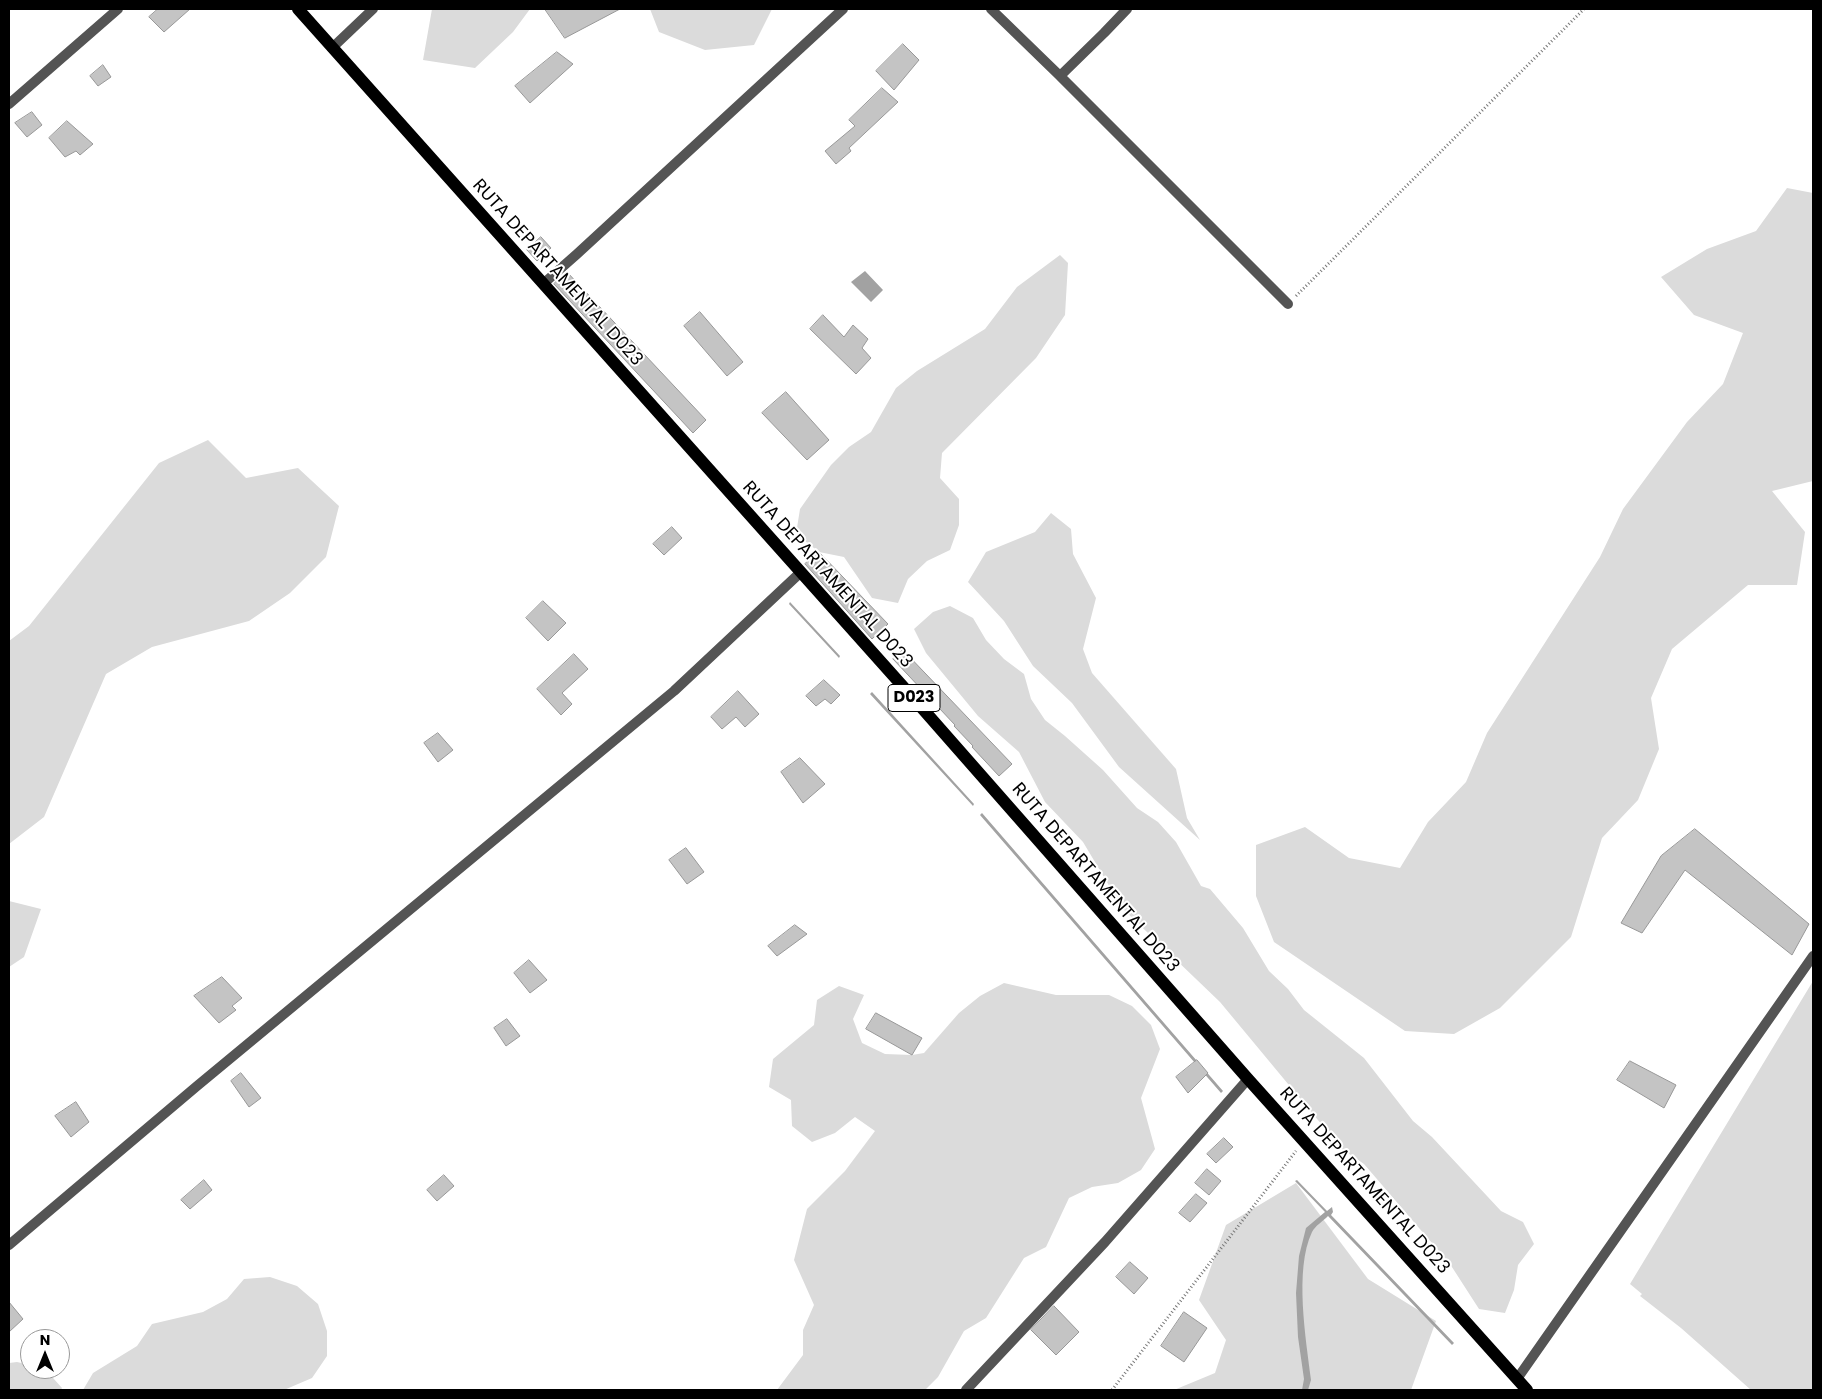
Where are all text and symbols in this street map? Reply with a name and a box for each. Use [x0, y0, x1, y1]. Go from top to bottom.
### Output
street label: RUTA DEPARTAMENTAL D023 [467, 175, 647, 371]
street label: RUTA DEPARTAMENTAL D023 [737, 477, 917, 673]
road number: D023 [888, 684, 940, 711]
street label: RUTA DEPARTAMENTAL D023 [1007, 779, 1183, 977]
street label: RUTA DEPARTAMENTAL D023 [1274, 1083, 1454, 1279]
north arrow [20, 1329, 70, 1379]
text: N [40, 1330, 50, 1350]

